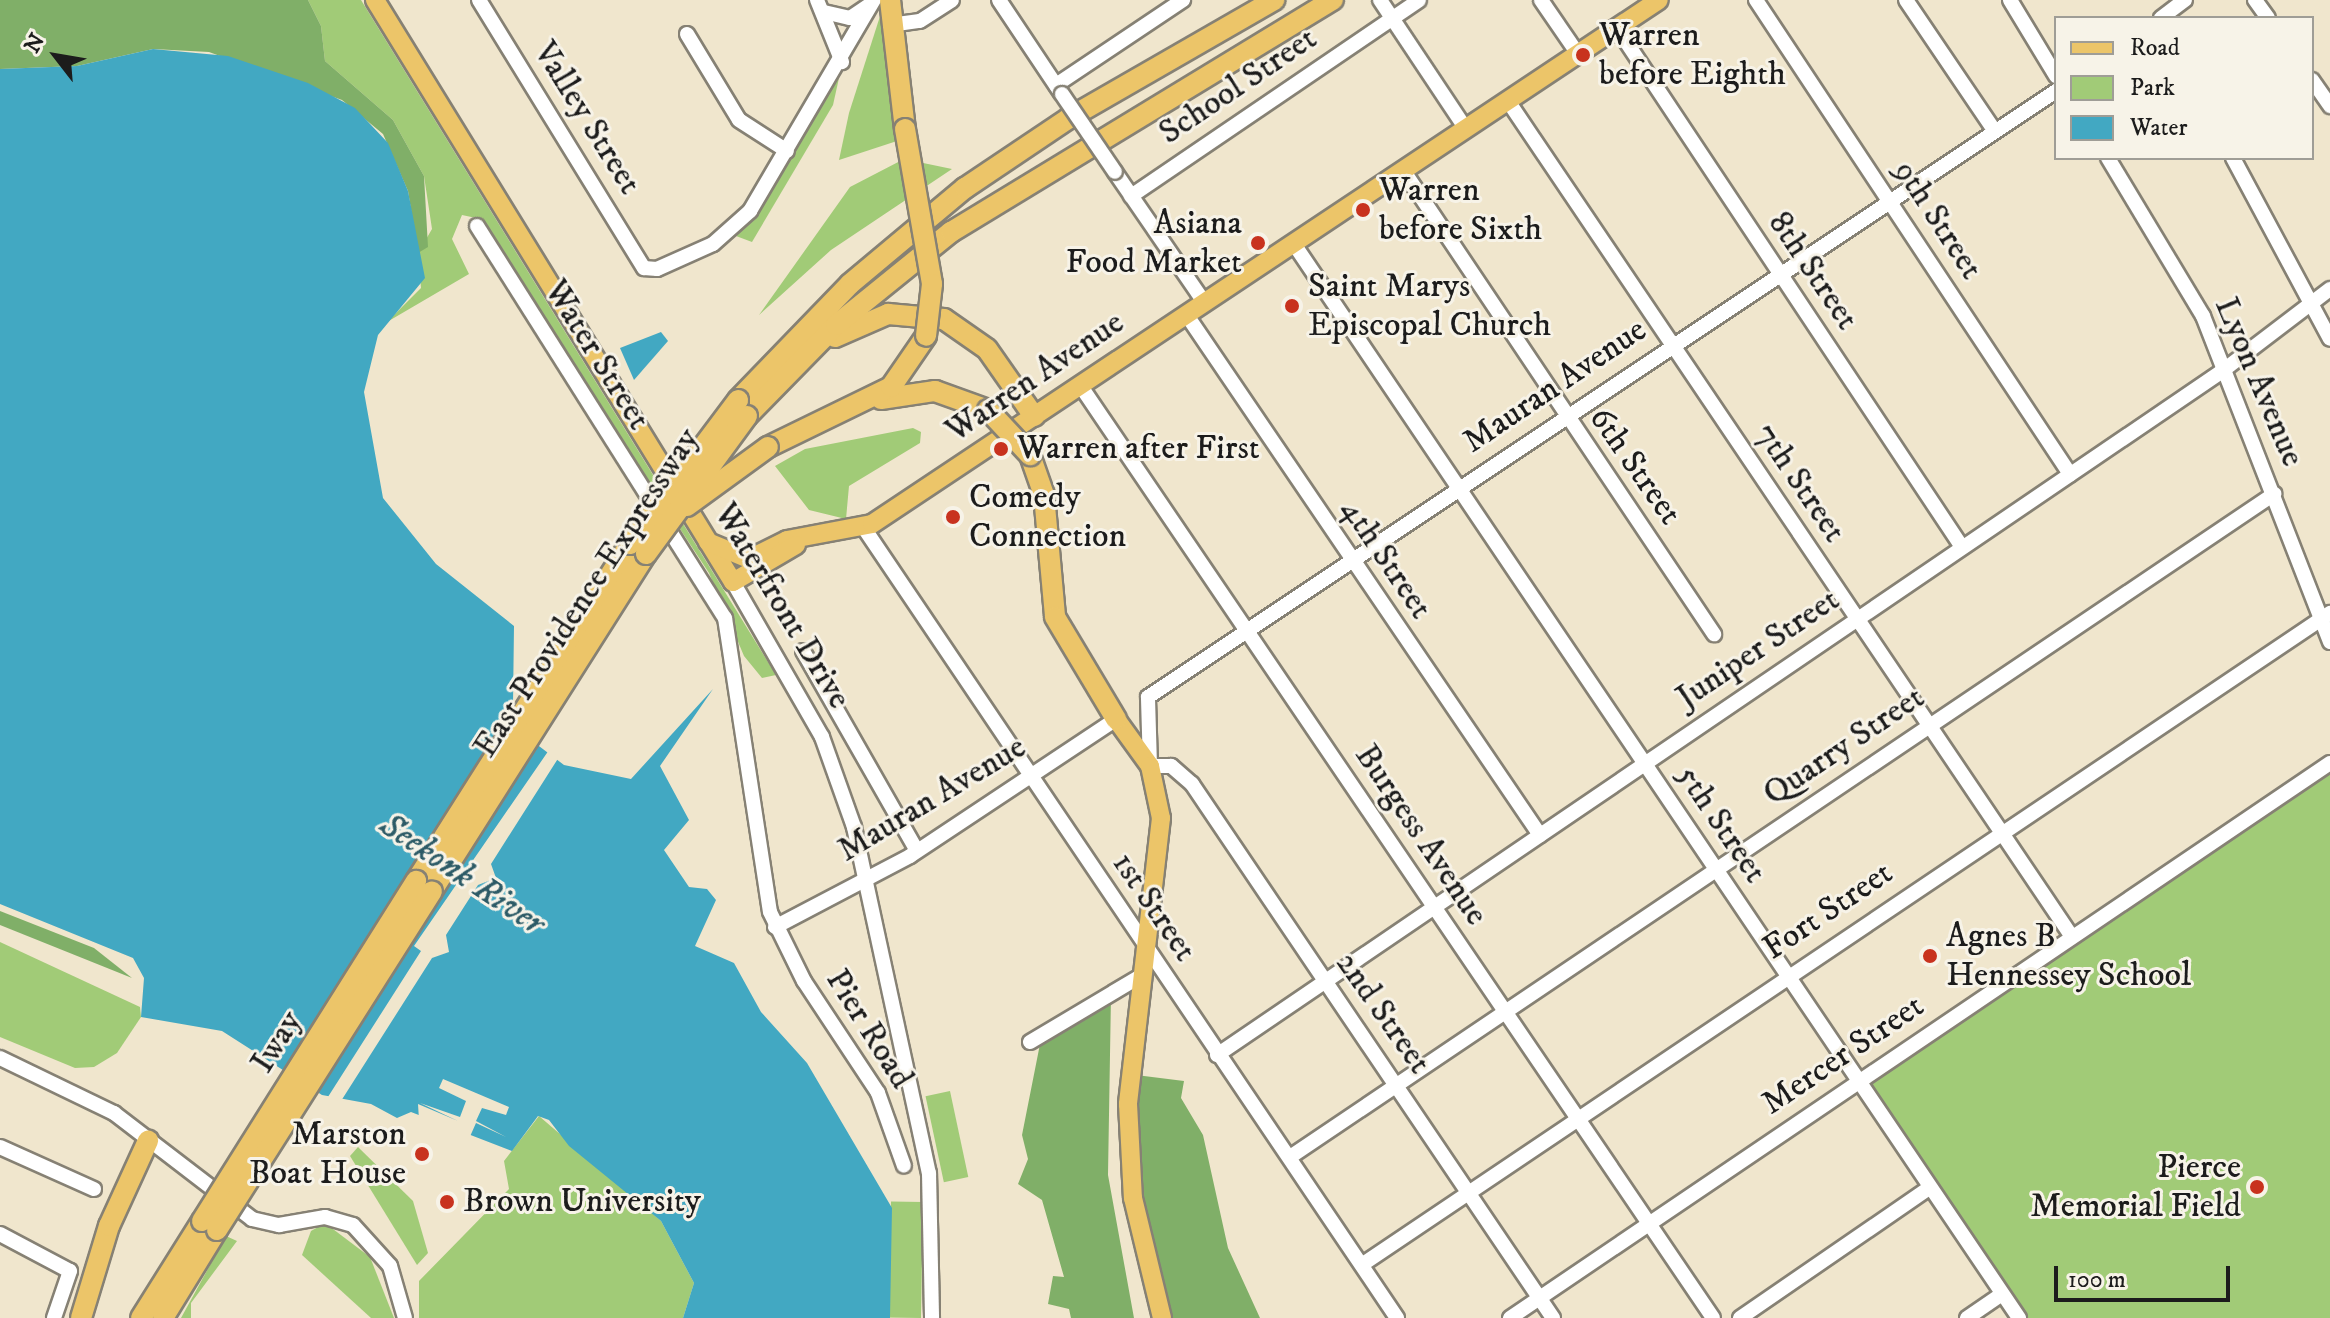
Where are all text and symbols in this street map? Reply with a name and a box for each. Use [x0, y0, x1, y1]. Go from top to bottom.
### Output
place label: Warren before Eighth [1599, 15, 1786, 94]
north arrow [16, 16, 96, 96]
legend [2054, 16, 2314, 160]
street label: School Street [1152, 18, 1324, 154]
text: N [19, 29, 51, 58]
text: Road [2130, 33, 2180, 63]
street label: Valley Street [524, 34, 650, 202]
marker: Warren before Eighth [1574, 46, 1592, 64]
text: Park [2130, 73, 2175, 103]
text: Water [2130, 113, 2187, 143]
street label: 9th Street [1885, 153, 1991, 287]
place label: Warren before Sixth [1379, 170, 1542, 250]
marker: Warren before Sixth [1354, 201, 1372, 219]
place label: Asiana Food Market [1065, 203, 1242, 282]
street label: 8th Street [1759, 204, 1867, 338]
marker: Asiana Food Market [1249, 234, 1267, 252]
place label: Saint Marys Episcopal Church [1308, 266, 1551, 346]
street label: Water Street [535, 273, 659, 437]
street label: Lyon Avenue [2205, 291, 2313, 473]
marker: Saint Marys Episcopal Church [1283, 297, 1301, 315]
street label: Warren Avenue [938, 302, 1132, 452]
street label: Mauran Avenue [1456, 310, 1654, 462]
street label: 6th Street [1580, 399, 1690, 533]
street label: 7th Street [1746, 416, 1854, 550]
street label: East Providence Expressway [465, 421, 709, 765]
place label: Warren after First [1017, 429, 1260, 469]
marker: Warren after First [992, 440, 1010, 458]
place label: Comedy Connection [969, 477, 1126, 556]
street label: 4th Street [1331, 491, 1441, 627]
street label: Waterfront Drive [705, 496, 859, 716]
marker: Comedy Connection [944, 508, 962, 526]
street label: Juniper Street [1669, 580, 1847, 718]
street label: Quarry Street [1756, 677, 1932, 815]
street label: Mauran Avenue [831, 727, 1033, 871]
street label: Burgess Avenue [1346, 737, 1496, 933]
street label: 5th Street [1667, 757, 1775, 891]
water label: Seekonk River [371, 803, 553, 945]
street label: 1st Street [1103, 845, 1205, 969]
street label: Fort Street [1756, 853, 1900, 969]
place label: Agnes B Hennessey School [1946, 916, 2191, 996]
street label: 2nd Street [1326, 944, 1440, 1082]
marker: Agnes B Hennessey School [1921, 947, 1939, 965]
street label: Pier Road [816, 962, 922, 1096]
street label: Mercer Street [1754, 986, 1932, 1124]
street label: Iway [242, 1003, 312, 1081]
place label: Marston Boat House [249, 1114, 406, 1194]
marker: Marston Boat House [413, 1145, 431, 1163]
place label: Pierce Memorial Field [2030, 1147, 2241, 1226]
marker: Pierce Memorial Field [2248, 1178, 2266, 1196]
place label: Brown University [463, 1182, 701, 1222]
marker: Brown University [438, 1193, 456, 1211]
scale bar [2058, 1250, 2234, 1300]
text: 100 m [2068, 1265, 2126, 1295]

